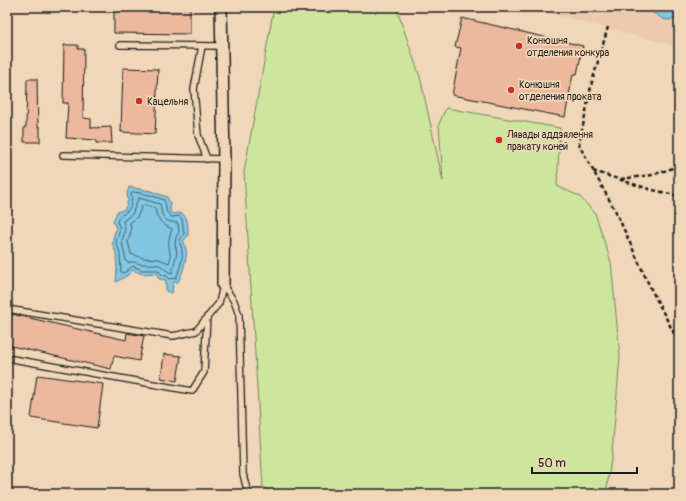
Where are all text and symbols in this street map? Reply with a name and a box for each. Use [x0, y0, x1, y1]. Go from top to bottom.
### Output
place label: Конюшня отделения конкура [527, 35, 609, 59]
marker: Конюшня отделения конкура [514, 41, 524, 51]
place label: Конюшня отделения проката [519, 79, 602, 103]
marker: Конюшня отделения проката [506, 85, 516, 95]
marker: Кацельня [134, 96, 144, 106]
place label: Кацельня [147, 96, 188, 108]
place label: Лявады аддзялення пракату коней [506, 129, 593, 153]
marker: Лявады аддзялення пракату коней [494, 135, 504, 145]
scale bar [532, 449, 637, 475]
text: 50 m [538, 456, 566, 471]

